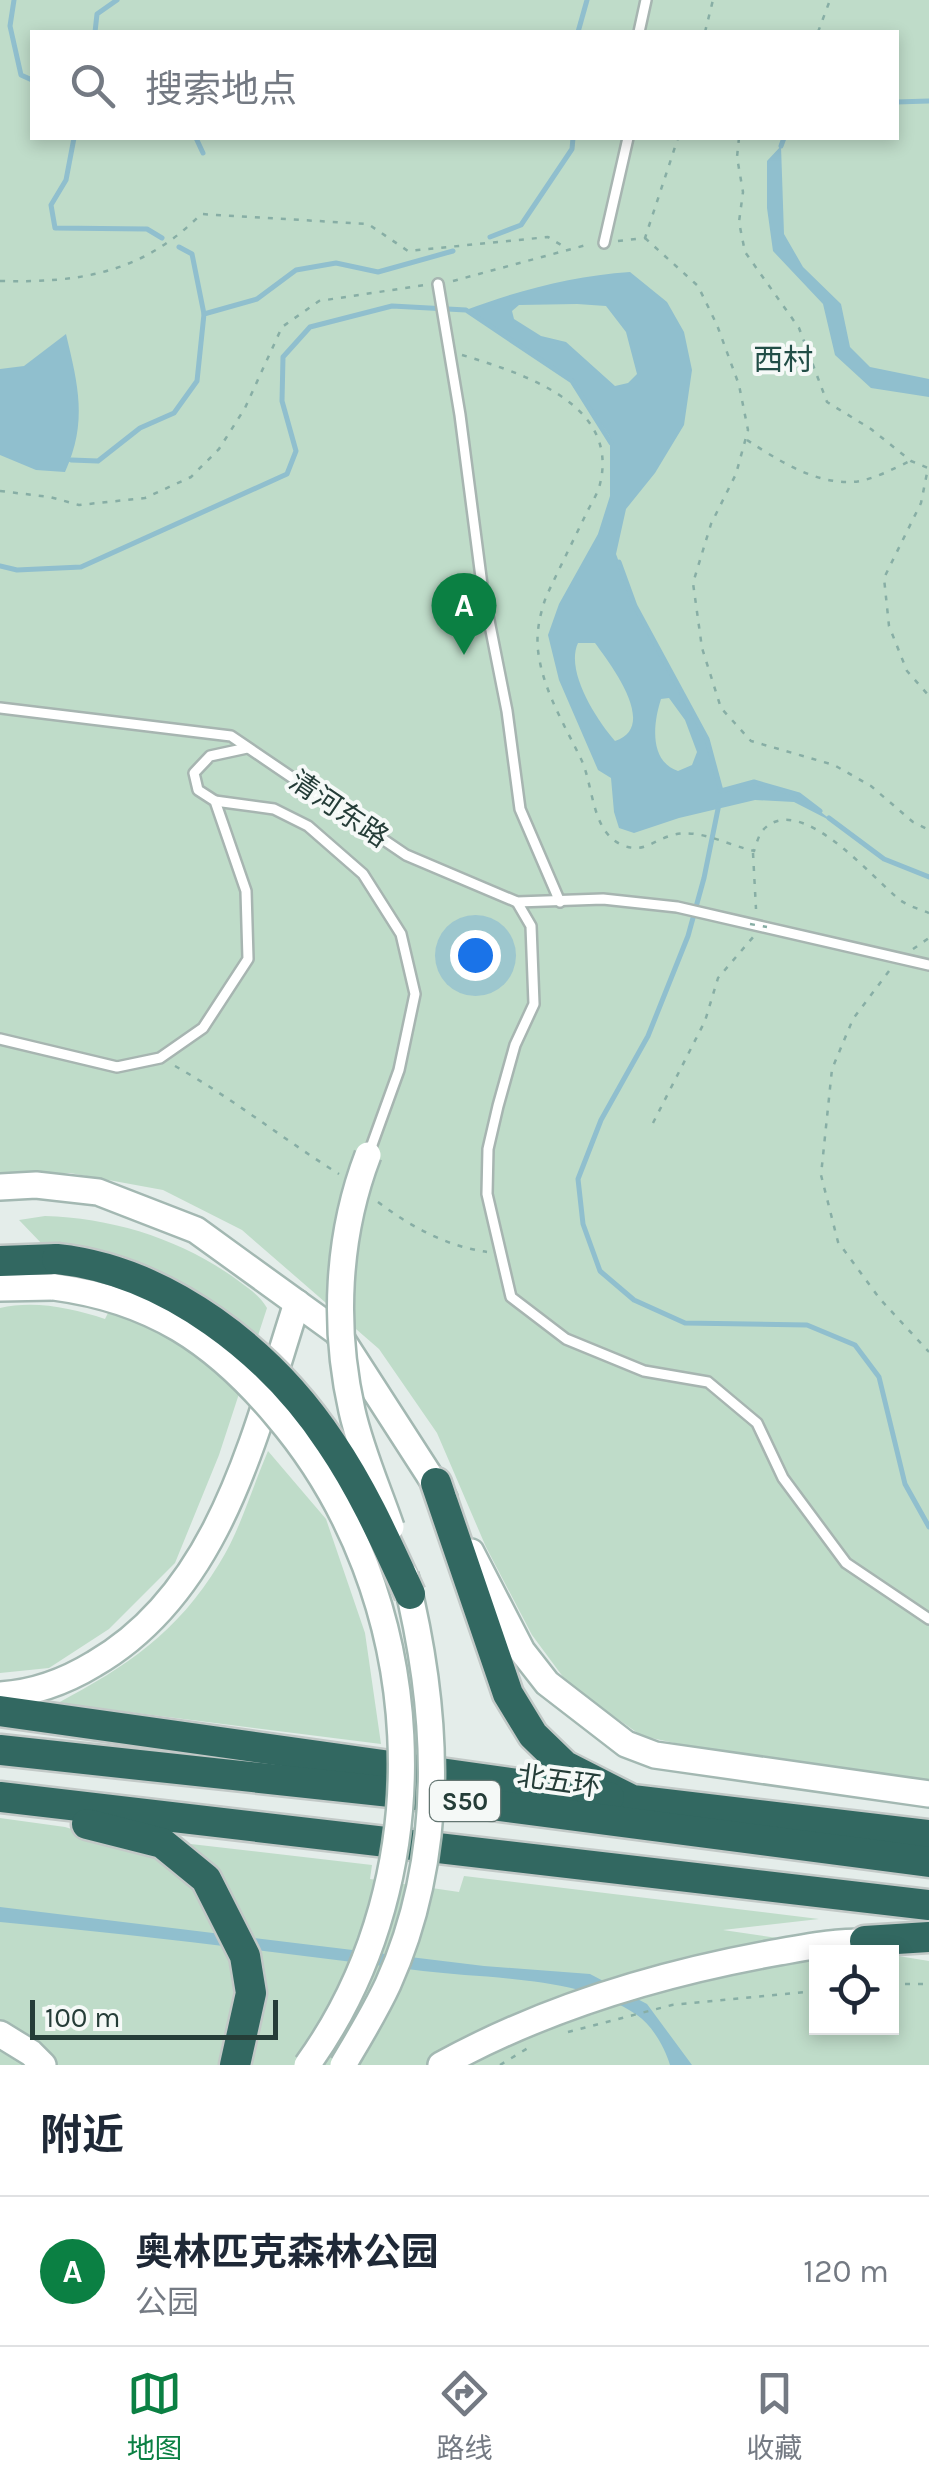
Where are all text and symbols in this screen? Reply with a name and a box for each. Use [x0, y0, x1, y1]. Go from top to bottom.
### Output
search box [30, 30, 899, 140]
icon: search [65, 58, 120, 113]
text: 搜索地点 [145, 67, 297, 112]
district label: 西村 [753, 342, 813, 378]
pin: A [432, 572, 496, 655]
street label: 清河东路 [283, 764, 395, 854]
your location [450, 930, 501, 981]
street label: 北五环 [515, 1759, 603, 1803]
road number: S50 [430, 1781, 500, 1821]
map controls [809, 1945, 899, 2035]
button: locate [809, 1945, 899, 2035]
scale bar [30, 1995, 278, 2040]
text: 100 m [45, 2001, 120, 2034]
text: 附近 [40, 2110, 124, 2160]
text: 奥林匹克森林公园 [135, 2230, 439, 2275]
text: A [62, 2253, 83, 2290]
text: 120 m [803, 2253, 889, 2290]
text: 公园 [135, 2284, 199, 2321]
tab: 地图 [127, 2366, 183, 2466]
tab: 路线 [436, 2366, 492, 2466]
tab: 收藏 [746, 2366, 802, 2466]

